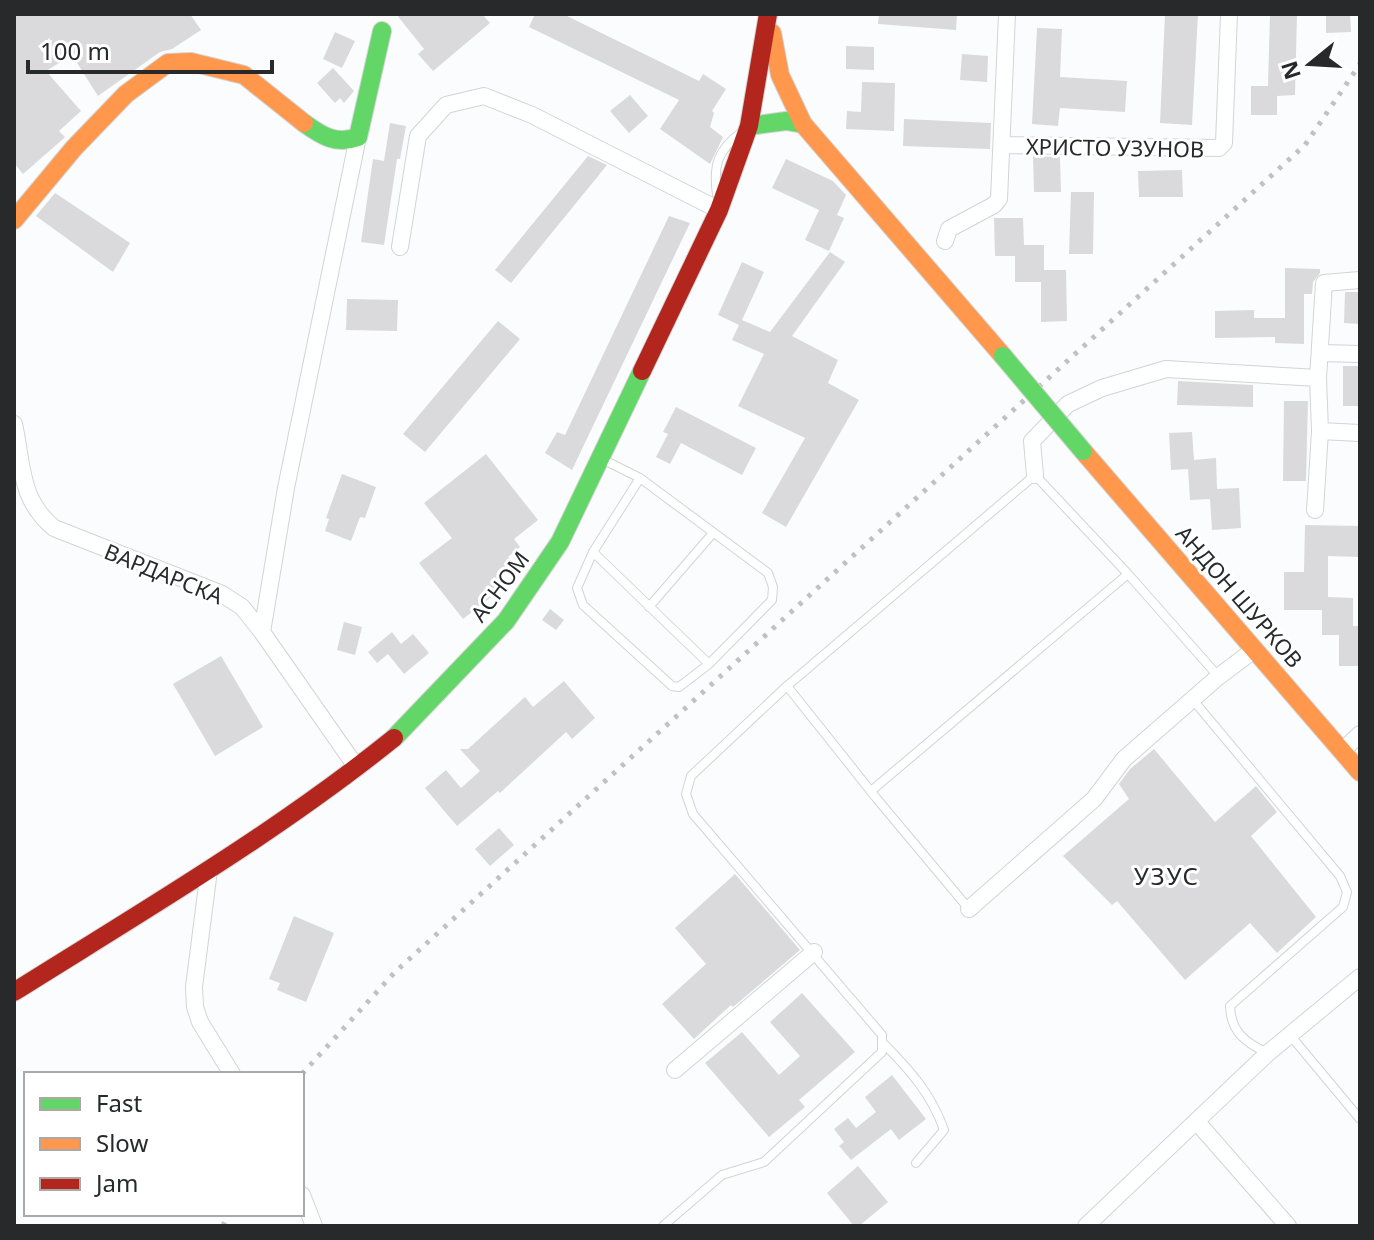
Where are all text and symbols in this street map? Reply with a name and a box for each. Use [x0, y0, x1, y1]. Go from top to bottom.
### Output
scale bar [28, 24, 272, 74]
north arrow [1270, 24, 1350, 104]
text: 100 m [40, 34, 110, 67]
text: N [1273, 57, 1307, 84]
street label: ХРИСТО УЗУНОВ [1026, 130, 1204, 164]
street label: АНДОН ШУРКОВ [1170, 519, 1310, 673]
street label: ВАРДАРСКА [100, 536, 229, 611]
street label: АСНОМ [463, 545, 535, 627]
district label: УЗУС [1134, 859, 1200, 892]
legend [24, 1072, 304, 1216]
text: Fast [96, 1086, 142, 1119]
text: Slow [96, 1126, 148, 1159]
text: Jam [94, 1166, 138, 1199]

